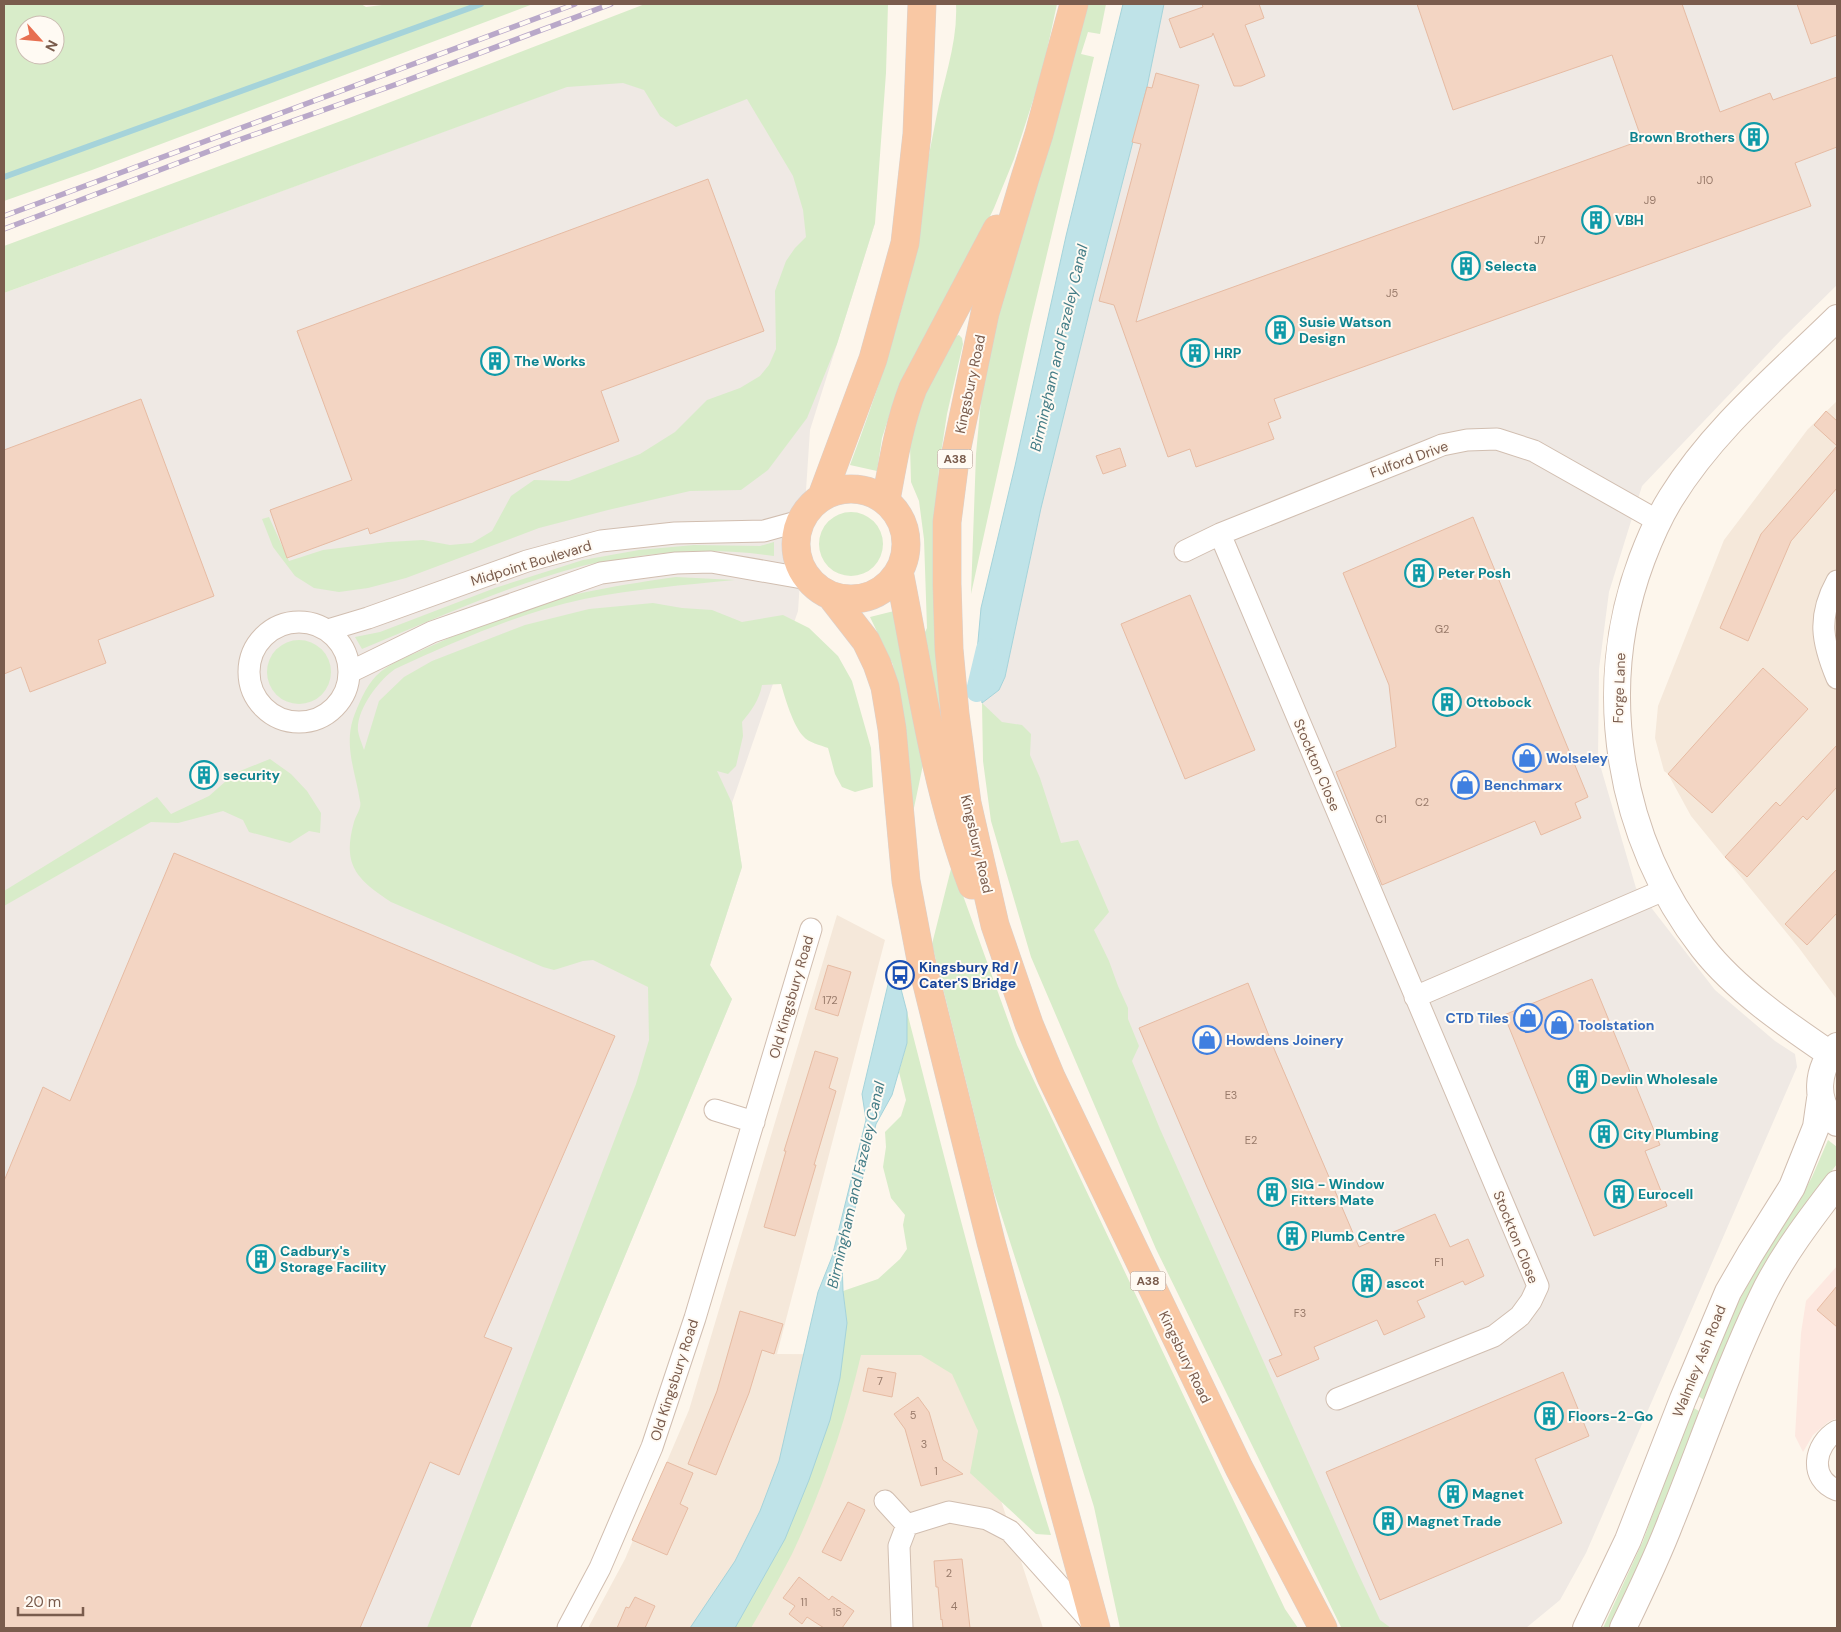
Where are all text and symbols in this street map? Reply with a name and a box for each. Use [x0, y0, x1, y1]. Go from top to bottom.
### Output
north arrow [15, 15, 65, 65]
text: N [41, 37, 62, 55]
building icon: Brown Brothers [1739, 122, 1769, 152]
place label: Brown Brothers [1630, 128, 1735, 146]
house number: J10 [1697, 173, 1713, 187]
house number: J9 [1644, 193, 1656, 207]
building icon: VBH [1581, 205, 1611, 235]
place label: VBH [1615, 211, 1644, 229]
house number: J7 [1534, 233, 1546, 247]
water label: Birmingham and Fazeley Canal [1025, 242, 1093, 453]
building icon: Selecta [1451, 251, 1481, 281]
place label: Selecta [1485, 257, 1537, 275]
house number: J5 [1386, 286, 1398, 300]
place label: Susie Watson Design [1299, 313, 1391, 347]
building icon: Susie Watson Design [1265, 315, 1295, 345]
street label: Kingsbury Road [951, 333, 989, 435]
building icon: HRP [1180, 338, 1210, 368]
place label: HRP [1214, 344, 1242, 362]
building icon: The Works [480, 346, 510, 376]
place label: The Works [514, 352, 586, 370]
street label: Fulford Drive [1367, 437, 1451, 481]
road number: A38 [938, 449, 972, 468]
street label: Midpoint Boulevard [468, 536, 594, 590]
building icon: Peter Posh [1404, 558, 1434, 588]
place label: Peter Posh [1438, 564, 1511, 582]
house number: G2 [1435, 622, 1449, 636]
street label: Forge Lane [1609, 652, 1629, 724]
building icon: Ottobock [1432, 687, 1462, 717]
place label: Ottobock [1466, 693, 1532, 711]
street label: Stockton Close [1289, 716, 1345, 814]
shop icon: Wolseley [1512, 743, 1542, 773]
place label: Wolseley [1546, 749, 1608, 767]
building icon: security [189, 760, 219, 790]
place label: security [223, 766, 281, 784]
shop icon: Benchmarx [1450, 770, 1480, 800]
place label: Benchmarx [1484, 776, 1562, 794]
street label: Kingsbury Road [957, 793, 997, 895]
house number: C2 [1415, 795, 1429, 809]
house number: C1 [1375, 812, 1387, 826]
street label: Old Kingsbury Road [765, 934, 817, 1060]
place label: Kingsbury Rd / Cater'S Bridge [919, 958, 1019, 992]
bus stop icon: Kingsbury Rd / Cater'S Bridge [885, 960, 915, 990]
house number: 172 [822, 993, 838, 1007]
shop icon: CTD Tiles [1513, 1003, 1543, 1033]
place label: CTD Tiles [1445, 1009, 1509, 1027]
shop icon: Toolstation [1544, 1010, 1574, 1040]
place label: Toolstation [1578, 1016, 1654, 1034]
shop icon: Howdens Joinery [1192, 1025, 1222, 1055]
place label: Howdens Joinery [1226, 1031, 1344, 1049]
building icon: Devlin Wholesale [1567, 1064, 1597, 1094]
place label: Devlin Wholesale [1601, 1070, 1718, 1088]
water label: Birmingham and Fazeley Canal [822, 1079, 890, 1290]
house number: E3 [1225, 1088, 1237, 1102]
building icon: City Plumbing [1589, 1119, 1619, 1149]
place label: City Plumbing [1623, 1125, 1719, 1143]
house number: E2 [1245, 1133, 1257, 1147]
place label: SIG - Window Fitters Mate [1291, 1175, 1385, 1209]
building icon: SIG - Window Fitters Mate [1257, 1177, 1287, 1207]
building icon: Eurocell [1604, 1179, 1634, 1209]
place label: Eurocell [1638, 1185, 1693, 1203]
street label: Stockton Close [1489, 1188, 1543, 1286]
building icon: Plumb Centre [1277, 1221, 1307, 1251]
place label: Plumb Centre [1311, 1227, 1405, 1245]
place label: Cadbury's Storage Facility [280, 1242, 387, 1276]
building icon: Cadbury's Storage Facility [246, 1244, 276, 1274]
house number: F1 [1434, 1255, 1444, 1269]
building icon: ascot [1352, 1268, 1382, 1298]
road number: A38 [1130, 1272, 1166, 1290]
place label: ascot [1386, 1274, 1424, 1292]
street label: Walmley Ash Road [1668, 1302, 1730, 1420]
house number: F3 [1294, 1306, 1306, 1320]
street label: Kingsbury Road [1155, 1308, 1215, 1406]
street label: Old Kingsbury Road [646, 1317, 702, 1443]
house number: 7 [877, 1374, 883, 1388]
building icon: Floors-2-Go [1534, 1401, 1564, 1431]
place label: Floors-2-Go [1568, 1407, 1653, 1425]
house number: 5 [910, 1408, 917, 1422]
house number: 3 [921, 1437, 927, 1451]
house number: 1 [934, 1464, 938, 1478]
building icon: Magnet [1438, 1479, 1468, 1509]
place label: Magnet [1472, 1485, 1524, 1503]
building icon: Magnet Trade [1373, 1506, 1403, 1536]
place label: Magnet Trade [1407, 1512, 1502, 1530]
house number: 2 [946, 1566, 952, 1580]
scale bar [18, 1584, 82, 1616]
text: 20 m [25, 1592, 61, 1612]
house number: 11 [801, 1595, 807, 1609]
house number: 4 [951, 1599, 958, 1613]
house number: 15 [832, 1605, 842, 1619]

